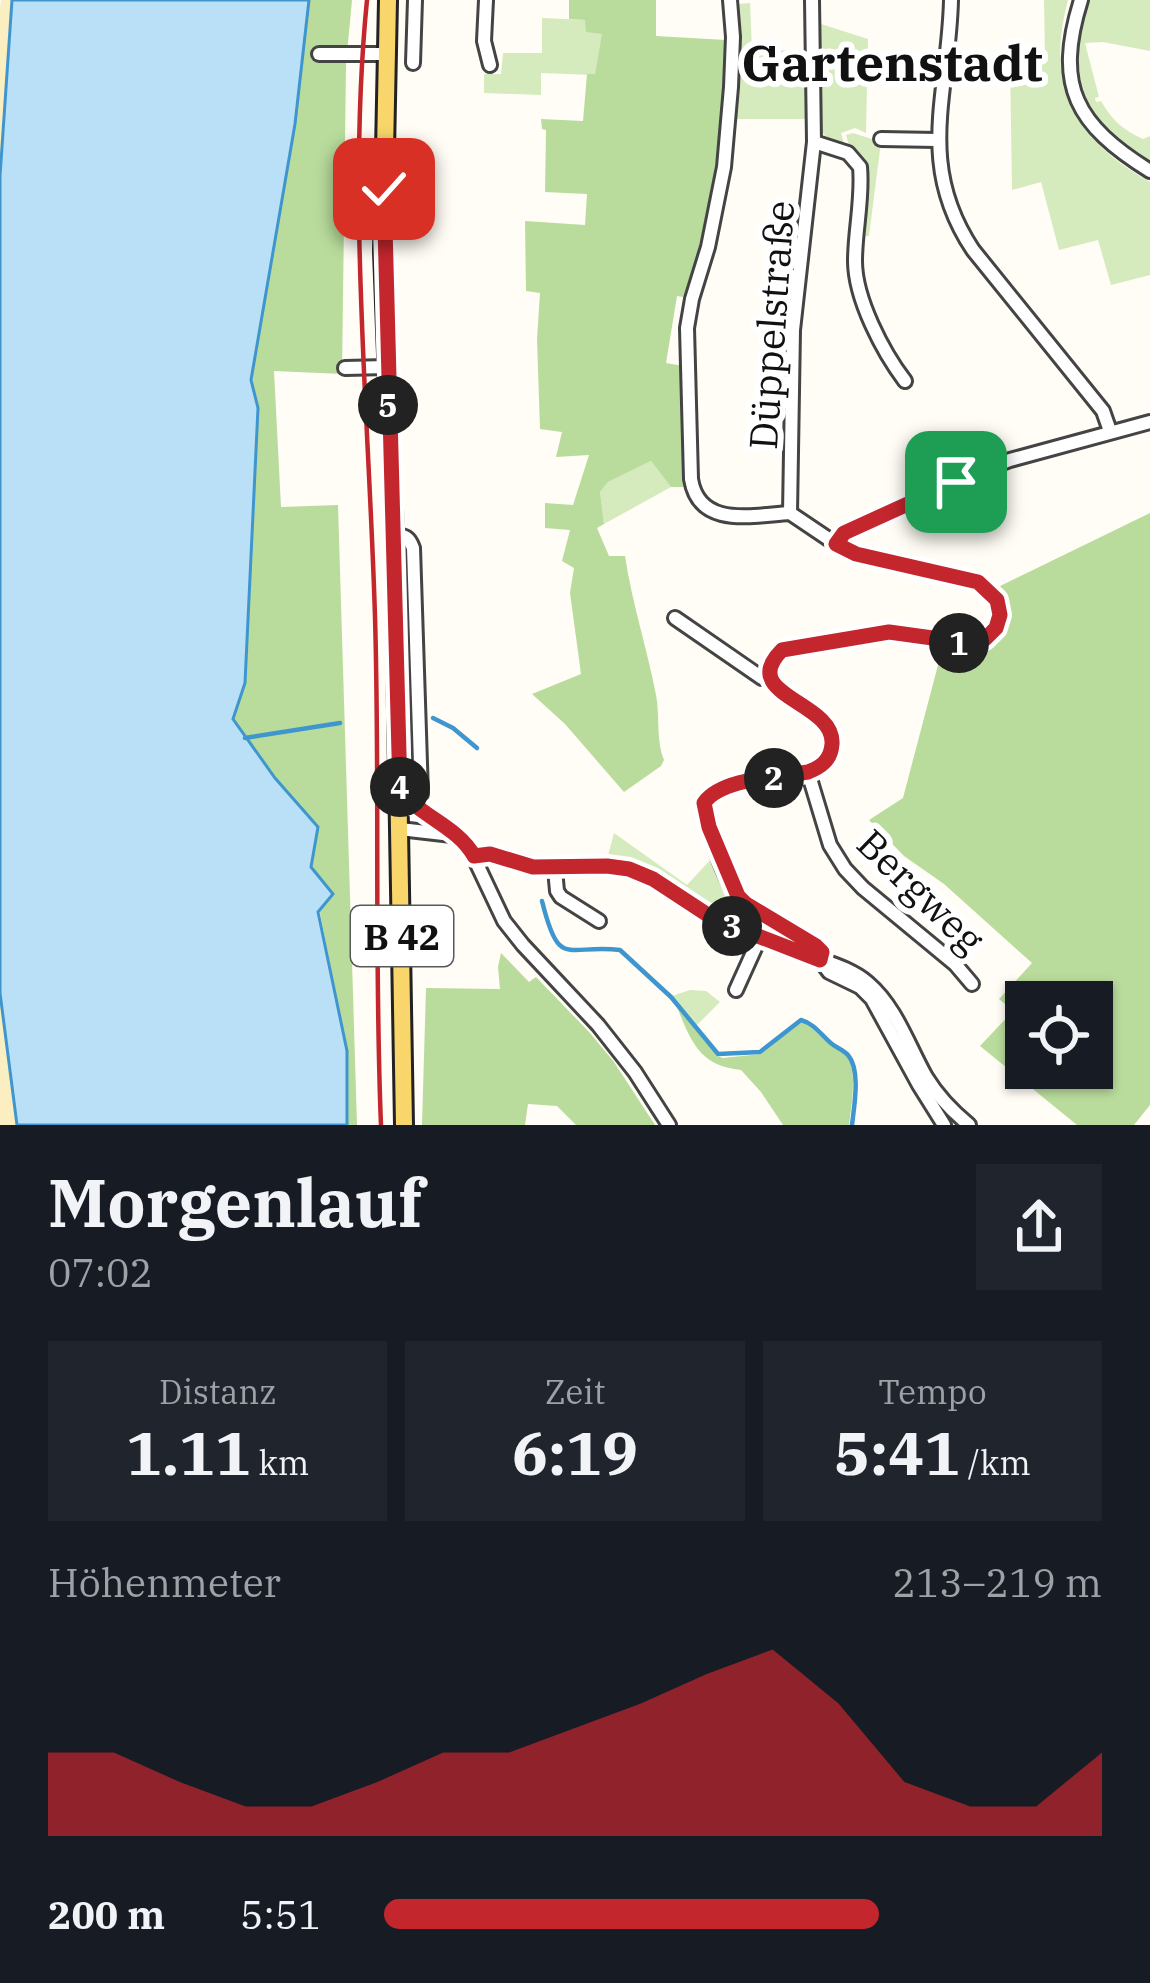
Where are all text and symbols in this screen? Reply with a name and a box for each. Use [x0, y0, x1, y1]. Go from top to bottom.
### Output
district label: Gartenstadt [741, 29, 1043, 95]
pin [333, 138, 435, 240]
icon: check [351, 156, 417, 222]
street label: Düppelstraße [737, 199, 805, 451]
pin: 5 [358, 375, 418, 435]
text: 5 [378, 383, 398, 426]
pin [905, 431, 1007, 533]
icon: arrive [923, 449, 989, 515]
pin: 1 [929, 613, 989, 673]
text: 1 [949, 621, 969, 664]
pin: 2 [744, 748, 804, 808]
text: 2 [764, 756, 784, 799]
pin: 4 [370, 757, 430, 817]
text: 4 [390, 765, 410, 808]
street label: Bergweg [847, 818, 995, 964]
pin: 3 [702, 896, 762, 956]
text: 3 [722, 904, 742, 947]
road number: B 42 [351, 906, 453, 966]
map controls [1005, 981, 1113, 1089]
button: locate [1005, 981, 1113, 1089]
text: Morgenlauf [48, 1159, 423, 1245]
button: share [976, 1164, 1102, 1290]
text: 07:02 [48, 1247, 153, 1298]
text: Distanz [159, 1370, 276, 1413]
text: Zeit [545, 1370, 605, 1413]
text: Tempo [878, 1370, 987, 1413]
text: 1.11 [126, 1413, 251, 1492]
text: 6:19 [512, 1413, 638, 1492]
text: 5:41 [834, 1413, 960, 1492]
text: km [251, 1441, 309, 1484]
text: /km [960, 1441, 1031, 1484]
text: Höhenmeter [48, 1557, 281, 1608]
text: 213–219 m [892, 1557, 1102, 1608]
text: 200 m [48, 1889, 165, 1940]
text: 5:51 [240, 1889, 321, 1940]

